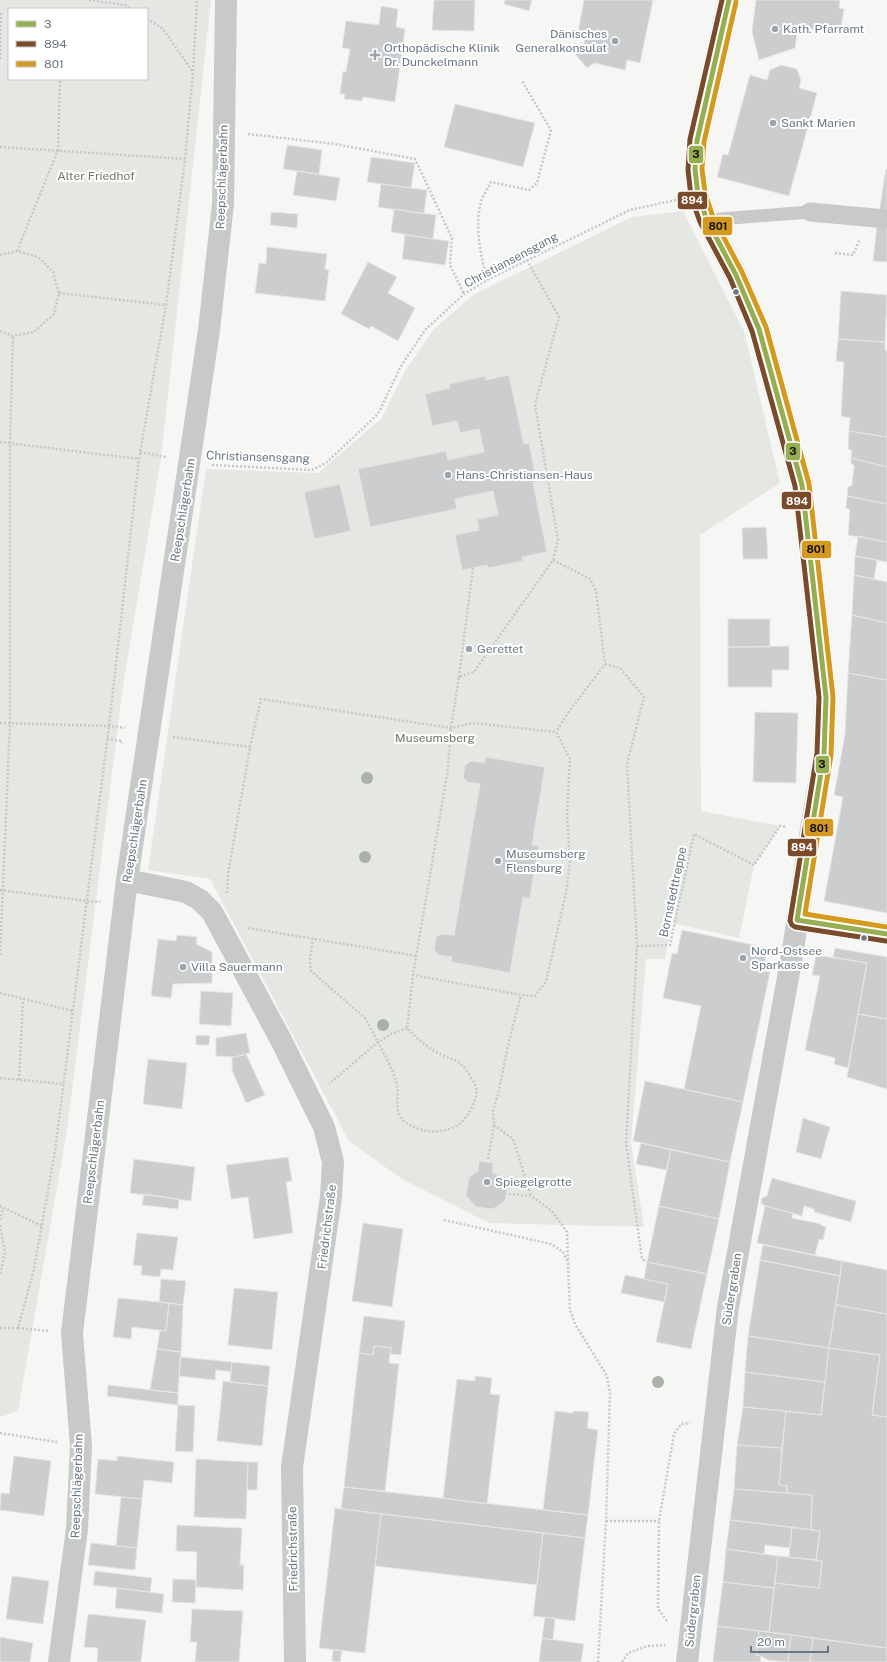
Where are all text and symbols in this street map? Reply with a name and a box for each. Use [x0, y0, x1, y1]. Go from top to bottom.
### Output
legend [8, 8, 148, 80]
text: 3 [44, 17, 52, 31]
place label: Kath. Pfarramt [783, 22, 865, 36]
marker: Kath. Pfarramt [770, 24, 780, 34]
place label: Dänisches Generalkonsulat [515, 27, 607, 55]
marker: Dänisches Generalkonsulat [610, 36, 620, 46]
text: 894 [44, 37, 67, 51]
place label: Orthopädische Klinik Dr. Dunckelmann [384, 41, 500, 69]
marker: Orthopädische Klinik Dr. Dunckelmann [369, 49, 381, 61]
text: 801 [44, 57, 64, 71]
place label: Sankt Marien [781, 116, 855, 130]
marker: Sankt Marien [768, 118, 778, 128]
street label: Reepschlägerbahn [213, 124, 231, 230]
line badge: 3 [688, 145, 704, 164]
text: 3 [692, 148, 700, 160]
park label: Alter Friedhof [57, 169, 135, 183]
line badge: 894 [677, 191, 708, 210]
text: 894 [681, 194, 703, 206]
line badge: 801 [702, 216, 733, 236]
text: 801 [708, 220, 728, 232]
street label: Christiansensgang [462, 229, 560, 291]
unlabelled marker [731, 287, 741, 297]
line badge: 3 [785, 442, 801, 461]
text: 3 [789, 445, 797, 457]
street label: Christiansensgang [206, 448, 310, 466]
street label: Reepschlägerbahn [168, 457, 198, 563]
place label: Hans-Christiansen-Haus [456, 468, 593, 482]
marker: Hans-Christiansen-Haus [443, 470, 453, 480]
line badge: 894 [781, 491, 812, 510]
text: 894 [786, 495, 808, 507]
line badge: 801 [801, 540, 832, 559]
text: 801 [806, 543, 826, 555]
place label: Gerettet [477, 642, 524, 656]
marker: Gerettet [464, 644, 474, 654]
park label: Museumsberg [395, 731, 475, 745]
line badge: 3 [815, 755, 830, 774]
text: 3 [818, 758, 826, 770]
street label: Reepschlägerbahn [120, 778, 150, 884]
line badge: 801 [804, 818, 834, 837]
text: 801 [809, 822, 829, 834]
line badge: 894 [787, 838, 817, 857]
text: 894 [791, 841, 813, 853]
street label: Bornstedttreppe [657, 845, 689, 938]
place label: Museumsberg Flensburg [506, 847, 586, 875]
marker: Museumsberg Flensburg [493, 856, 503, 866]
unlabelled marker [859, 933, 869, 943]
place label: Nord-Ostsee Sparkasse [751, 944, 822, 972]
marker: Nord-Ostsee Sparkasse [738, 953, 748, 963]
place label: Villa Sauermann [191, 960, 283, 974]
marker: Villa Sauermann [178, 962, 188, 972]
street label: Reepschlägerbahn [81, 1099, 107, 1205]
place label: Spiegelgrotte [495, 1175, 572, 1189]
marker: Spiegelgrotte [482, 1177, 492, 1187]
street label: Friedrichstraße [315, 1184, 339, 1270]
street label: Südergraben [719, 1252, 745, 1326]
street label: Reepschlägerbahn [68, 1433, 86, 1539]
street label: Friedrichstraße [285, 1506, 301, 1592]
street label: Südergraben [682, 1574, 704, 1648]
scale bar [751, 1628, 828, 1654]
text: 20 m [757, 1635, 785, 1649]

